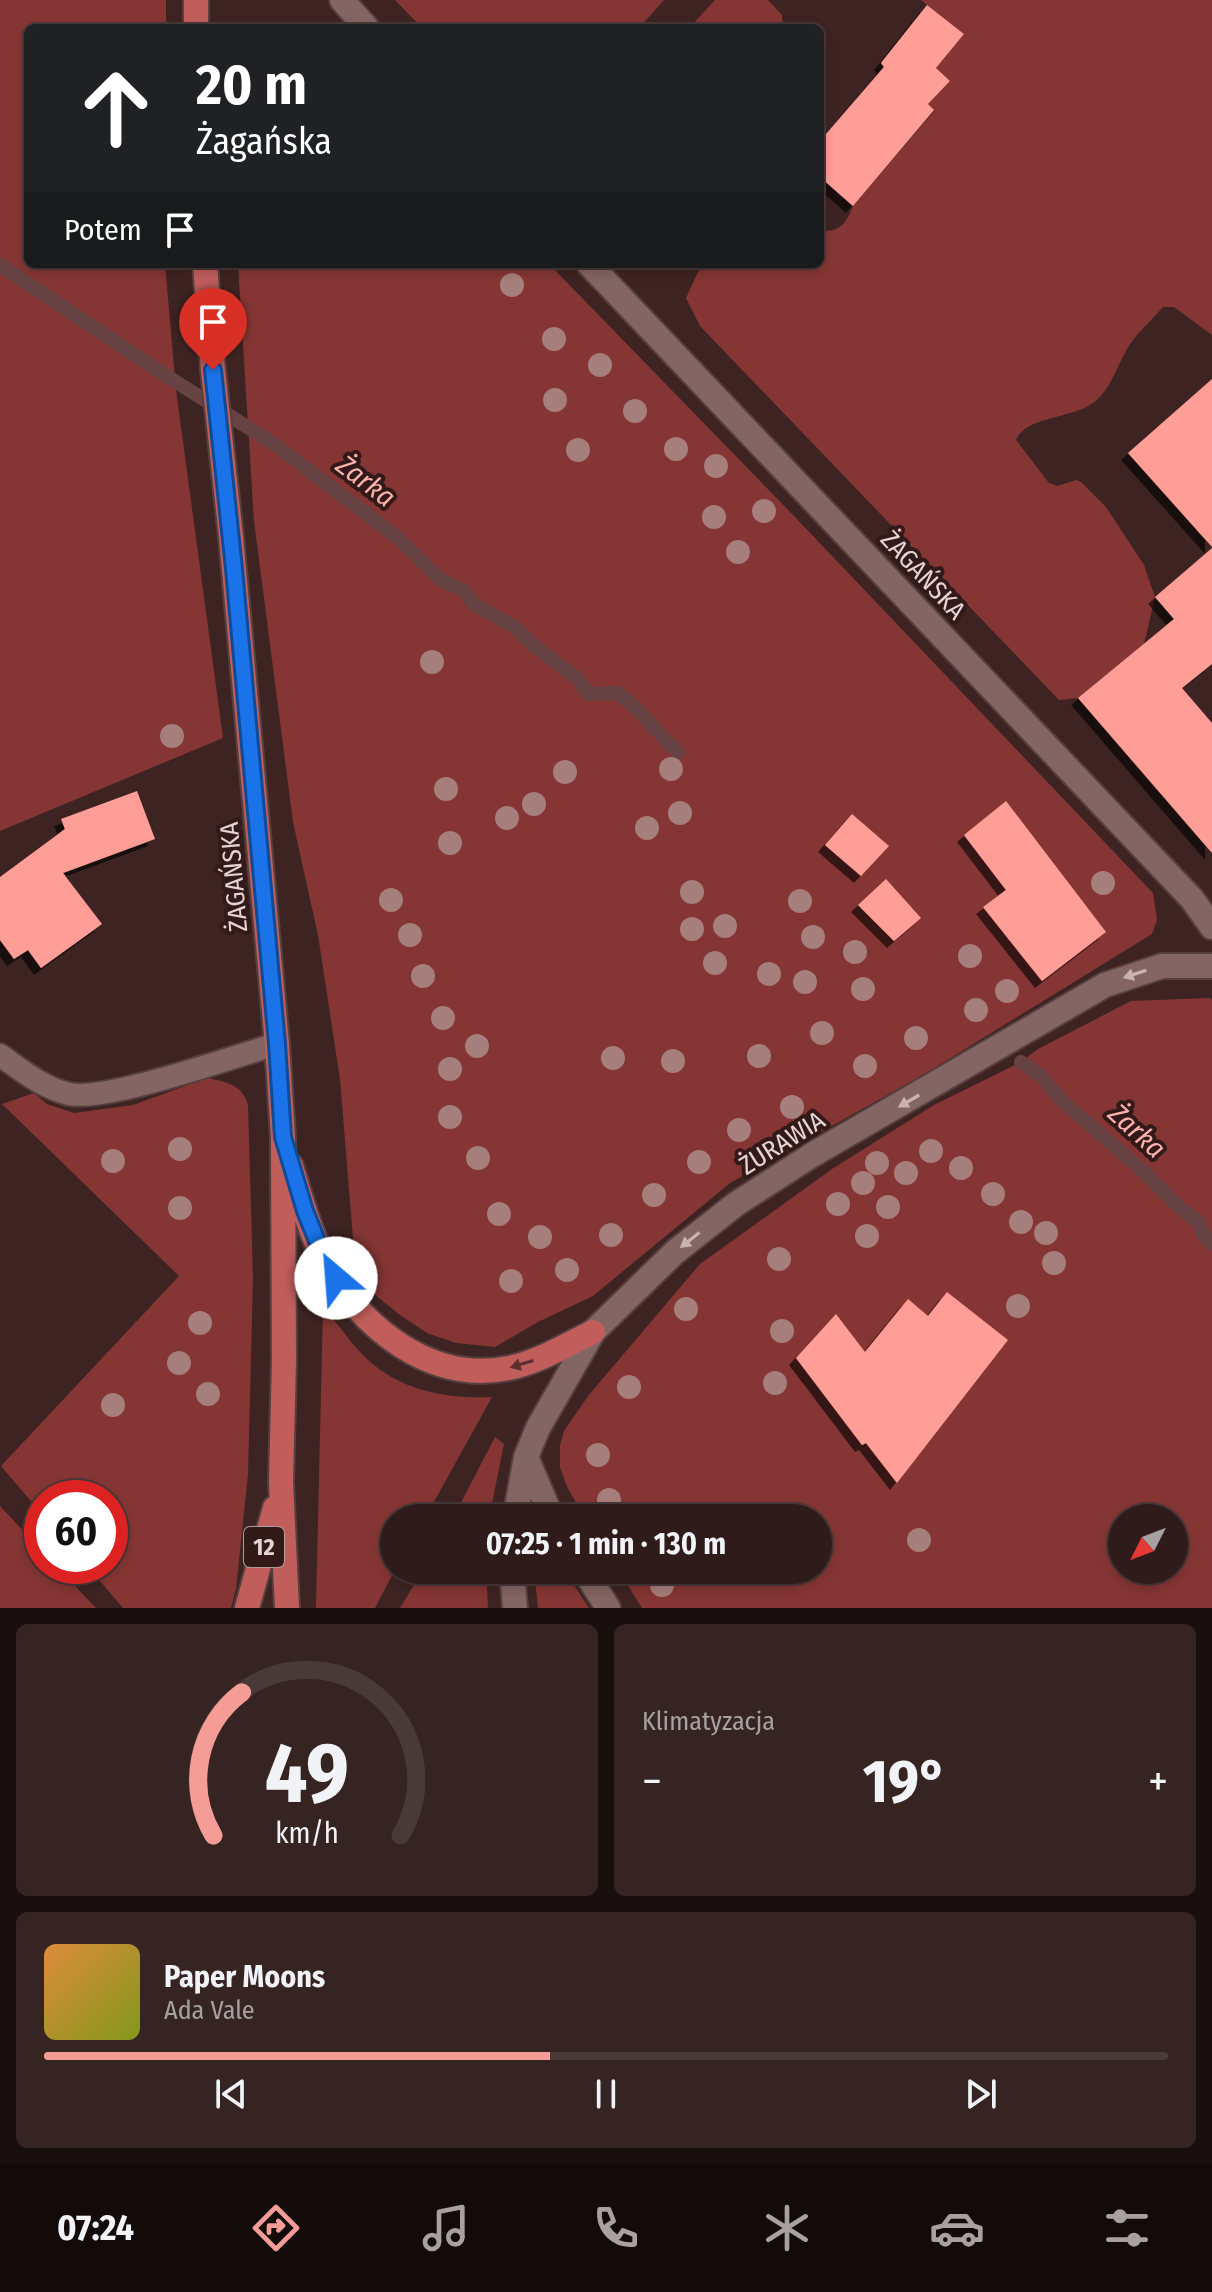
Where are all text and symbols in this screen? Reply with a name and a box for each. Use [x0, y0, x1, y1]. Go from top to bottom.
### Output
text: 20 m [196, 52, 307, 119]
icon: ahead [64, 56, 168, 160]
text: Żagańska [196, 120, 332, 164]
icon: arrive [158, 208, 202, 252]
text: Potem [64, 212, 142, 248]
pin [179, 288, 247, 370]
icon: arrive [191, 300, 235, 344]
water label: Żarka [329, 448, 402, 514]
street label: ŻAGAŃSKA [874, 523, 973, 626]
street label: ŻAGAŃSKA [213, 820, 254, 933]
one-way arrow [1123, 968, 1147, 980]
one-way arrow [898, 1093, 920, 1107]
water label: Żarka [1101, 1096, 1172, 1165]
street label: ŻURAWIA [733, 1104, 831, 1181]
one-way arrow [680, 1232, 700, 1248]
position arrow [294, 1236, 378, 1320]
one-way arrow [510, 1358, 534, 1371]
speed limit sign: 60 [24, 1480, 128, 1584]
north arrow [1108, 1504, 1188, 1584]
map controls [1108, 1504, 1188, 1584]
text: 07:25 · 1 min · 130 m [486, 1526, 726, 1562]
road number: 12 [244, 1527, 284, 1567]
text: Klimatyzacja [642, 1706, 775, 1737]
text: 49 [265, 1724, 349, 1824]
text: 19° [863, 1746, 947, 1818]
text: − [642, 1755, 662, 1808]
text: + [1148, 1755, 1168, 1808]
text: km/h [275, 1816, 339, 1851]
text: Paper Moons [164, 1959, 325, 1995]
text: Ada Vale [164, 1995, 255, 2026]
icon: previous [209, 2072, 253, 2116]
icon: pause [584, 2072, 628, 2116]
icon: next [959, 2072, 1003, 2116]
icon: directions [248, 2200, 304, 2256]
icon: music [418, 2200, 474, 2256]
icon: phone [588, 2200, 644, 2256]
icon: climate [759, 2200, 815, 2256]
icon: car [929, 2200, 985, 2256]
icon: filters [1099, 2200, 1155, 2256]
text: 07:24 [57, 2206, 134, 2250]

